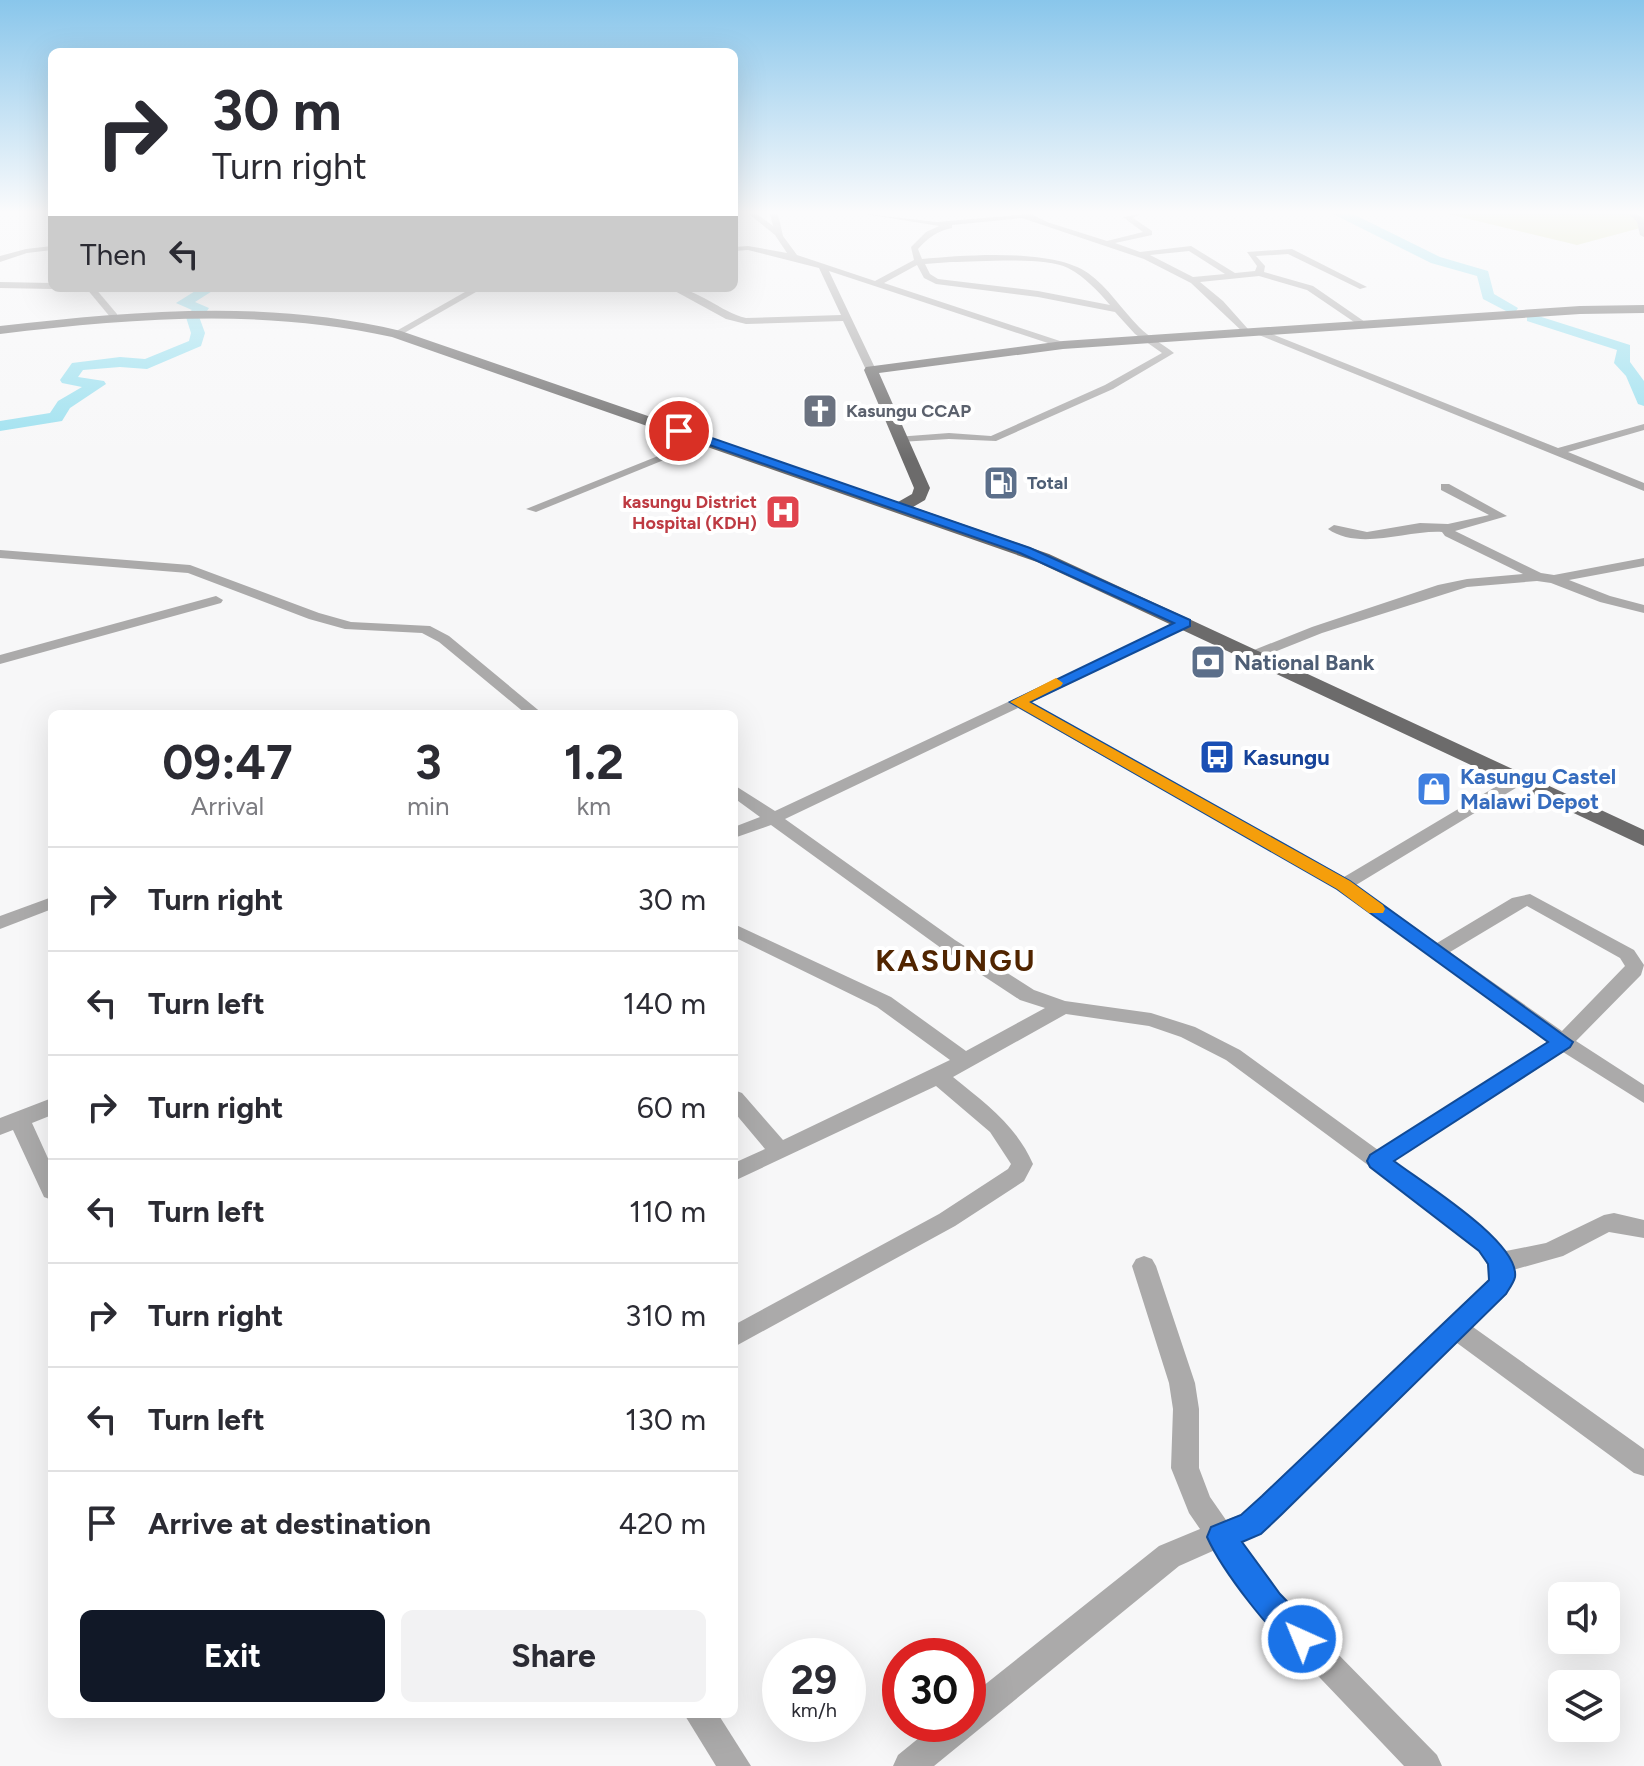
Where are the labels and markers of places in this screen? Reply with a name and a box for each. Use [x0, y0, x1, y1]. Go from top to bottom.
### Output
church icon: Kasungu CCAP [801, 392, 839, 430]
pin [645, 397, 713, 465]
place label: Kasungu CCAP [846, 400, 971, 422]
fuel station icon: Total [982, 464, 1020, 502]
place label: Total [1027, 472, 1068, 494]
place label: kasungu District Hospital (KDH) [622, 491, 757, 534]
hospital icon: kasungu District Hospital (KDH) [764, 493, 802, 531]
bank icon: National Bank [1189, 643, 1227, 681]
place label: National Bank [1234, 649, 1375, 676]
bus stop icon: Kasungu [1198, 738, 1236, 776]
place label: Kasungu [1243, 744, 1330, 771]
place label: Kasungu Castel Malawi Depot [1460, 763, 1616, 815]
shop icon: Kasungu Castel Malawi Depot [1415, 770, 1453, 808]

